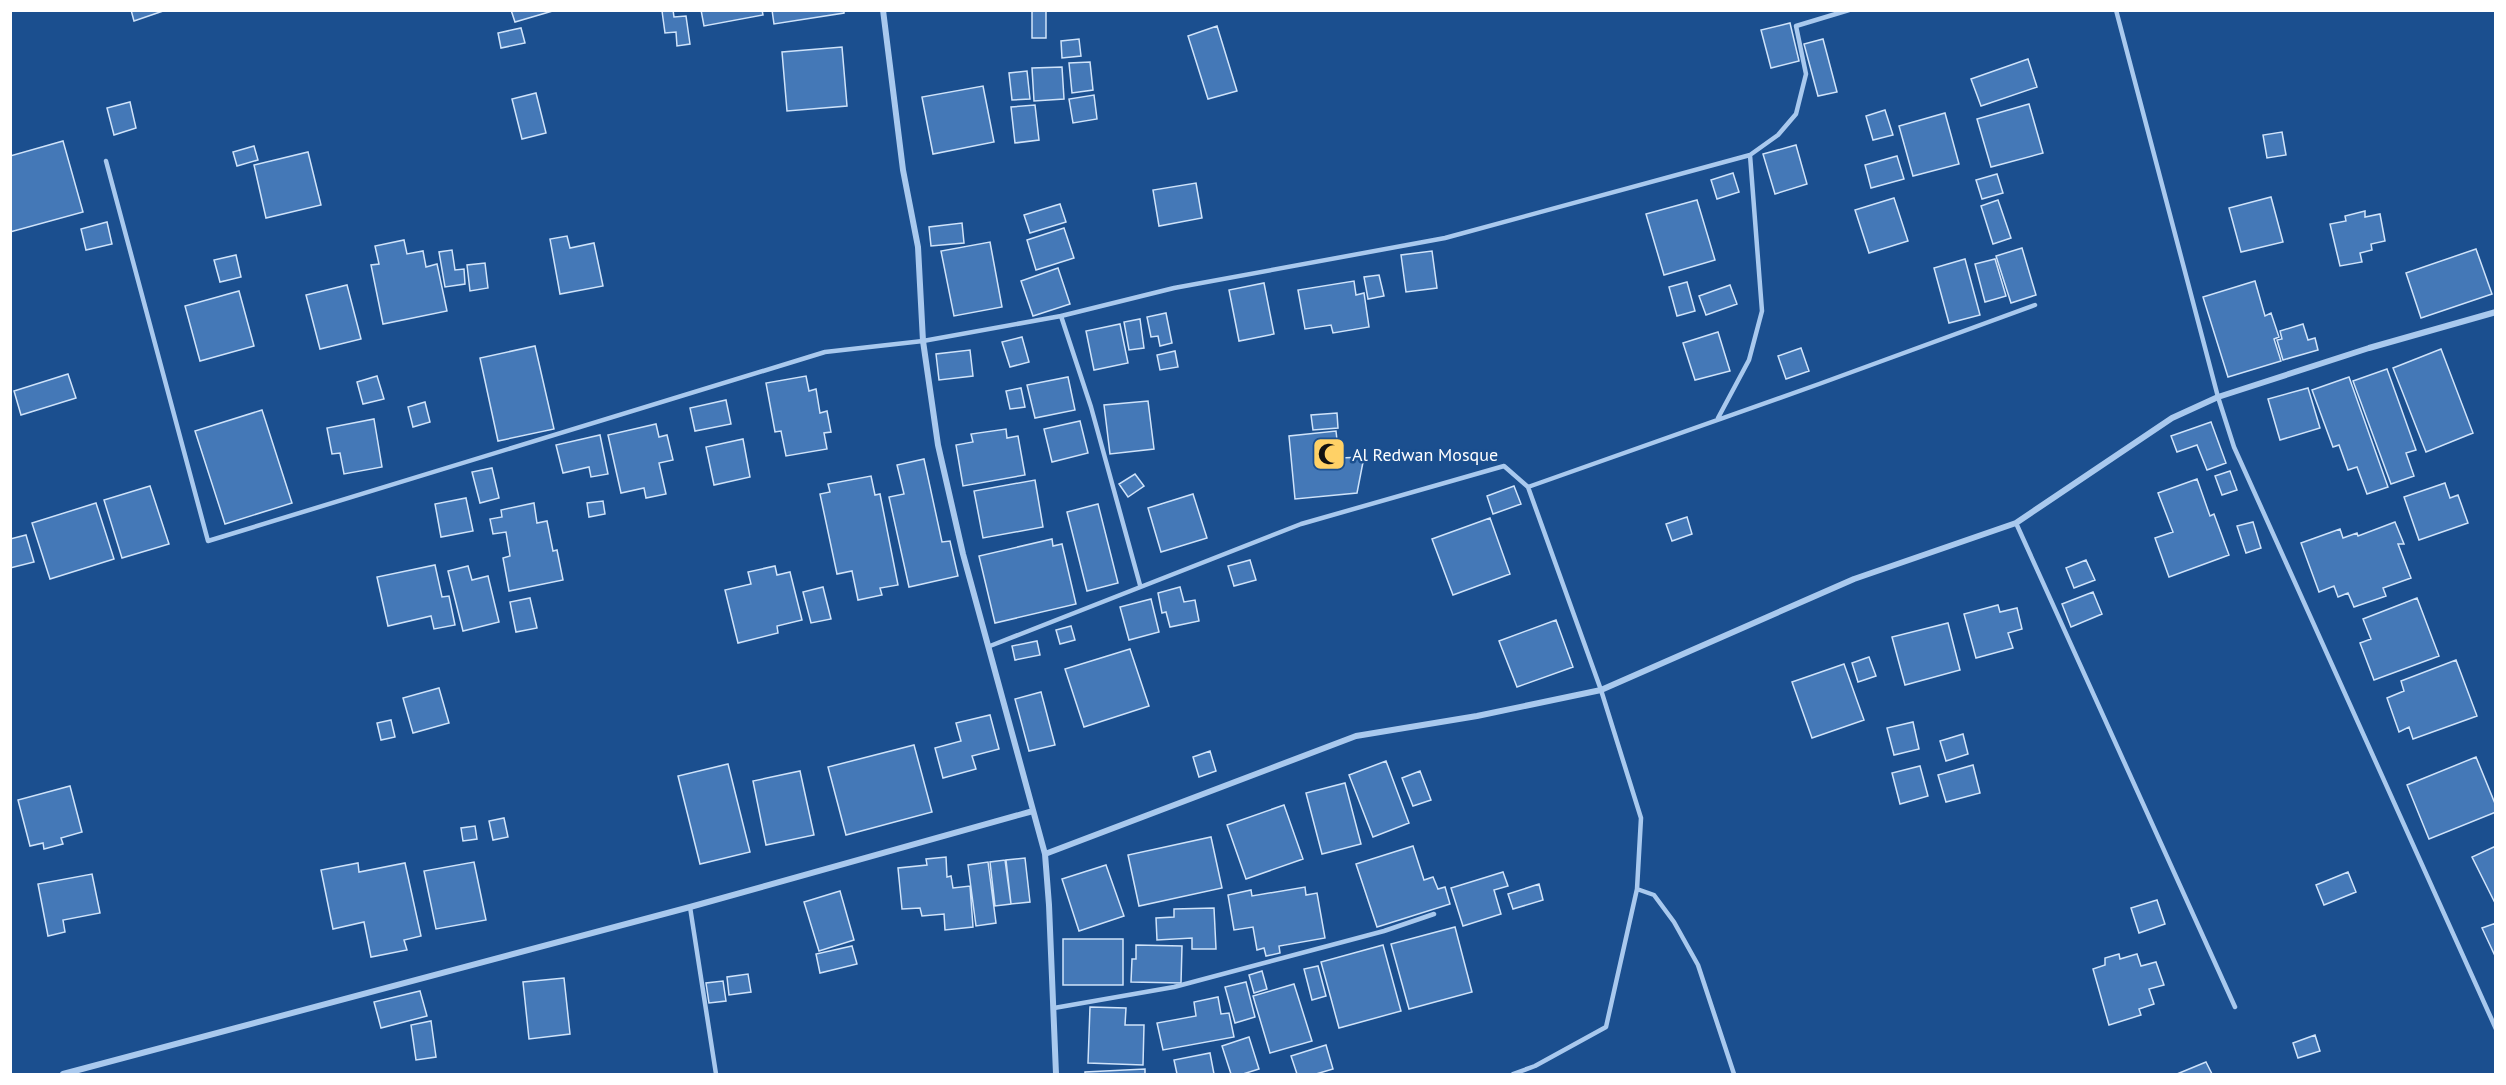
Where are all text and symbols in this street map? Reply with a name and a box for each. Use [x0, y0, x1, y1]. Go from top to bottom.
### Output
mosque icon: Al Redwan Mosque [1311, 436, 1347, 472]
place label: Al Redwan Mosque [1352, 443, 1498, 466]

